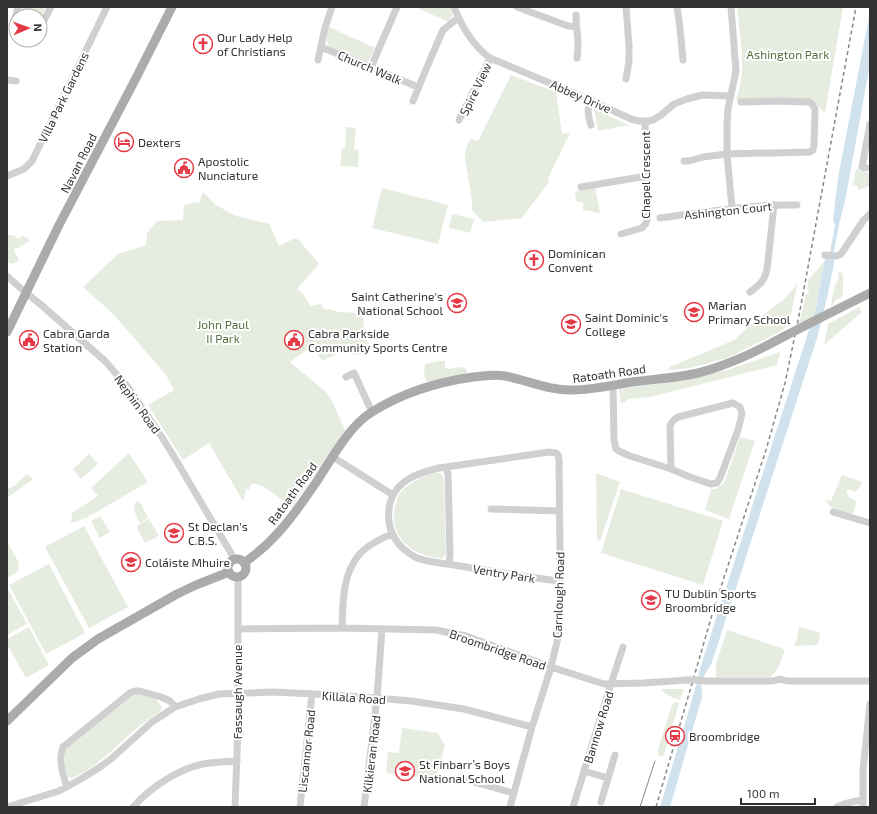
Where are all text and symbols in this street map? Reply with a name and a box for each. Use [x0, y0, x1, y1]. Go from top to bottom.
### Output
north arrow [8, 8, 48, 48]
text: N [32, 23, 45, 32]
place label: Our Lady Help of Christians [217, 30, 293, 58]
church icon: Our Lady Help of Christians [192, 33, 214, 55]
street label: Church Walk [336, 47, 404, 87]
park label: Ashington Park [747, 47, 829, 61]
street label: Villa Park Gardens [35, 49, 91, 145]
street label: Spire View [456, 60, 494, 118]
street label: Abbey Drive [549, 76, 613, 116]
street label: Navan Road [57, 131, 99, 195]
hotel icon: Dexters [113, 131, 135, 153]
street label: Chapel Crescent [638, 131, 652, 219]
place label: Dexters [138, 135, 181, 149]
place label: Apostolic Nunciature [198, 154, 258, 182]
public building icon: Apostolic Nunciature [173, 157, 195, 179]
street label: Ashington Court [683, 198, 773, 222]
place label: Dominican Convent [548, 246, 606, 274]
church icon: Dominican Convent [523, 249, 545, 271]
place label: Saint Catherine's National School [351, 289, 443, 317]
school or university icon: Saint Catherine's National School [446, 292, 468, 314]
place label: Marian Primary School [708, 298, 791, 326]
school or university icon: Marian Primary School [683, 301, 705, 323]
place label: Saint Dominic's College [585, 310, 668, 338]
school or university icon: Saint Dominic's College [560, 313, 582, 335]
park label: John Paul II Park [197, 317, 249, 345]
place label: Cabra Garda Station [43, 326, 110, 354]
place label: Cabra Parkside Community Sports Centre [308, 326, 447, 354]
public building icon: Cabra Garda Station [18, 329, 40, 351]
public building icon: Cabra Parkside Community Sports Centre [283, 329, 305, 351]
street label: Ratoath Road [571, 361, 647, 385]
street label: Nephin Road [112, 372, 164, 436]
street label: Ratoath Road [265, 459, 319, 527]
place label: St Declan's C.B.S. [188, 519, 248, 547]
school or university icon: St Declan's C.B.S. [163, 522, 185, 544]
school or university icon: Coláiste Mhuire [120, 551, 142, 573]
street label: Carnlough Road [549, 552, 567, 638]
place label: Coláiste Mhuire [145, 555, 230, 569]
street label: Ventry Park [472, 561, 536, 585]
place label: TU Dublin Sports Broombridge [665, 586, 756, 614]
school or university icon: TU Dublin Sports Broombridge [640, 589, 662, 611]
street label: Broombridge Road [448, 626, 548, 672]
street label: Fassaugh Avenue [230, 645, 244, 739]
street label: Killala Road [321, 688, 387, 706]
street label: Bannow Road [580, 689, 616, 765]
street label: Liscannor Road [295, 709, 317, 793]
street label: Kilkieran Road [359, 715, 383, 793]
station icon: Broombridge [664, 725, 686, 747]
place label: Broombridge [689, 729, 760, 743]
place label: St Finbarr’s Boys National School [419, 757, 510, 785]
school or university icon: St Finbarr’s Boys National School [394, 760, 416, 782]
scale bar [741, 780, 815, 806]
text: 100 m [747, 786, 779, 800]

